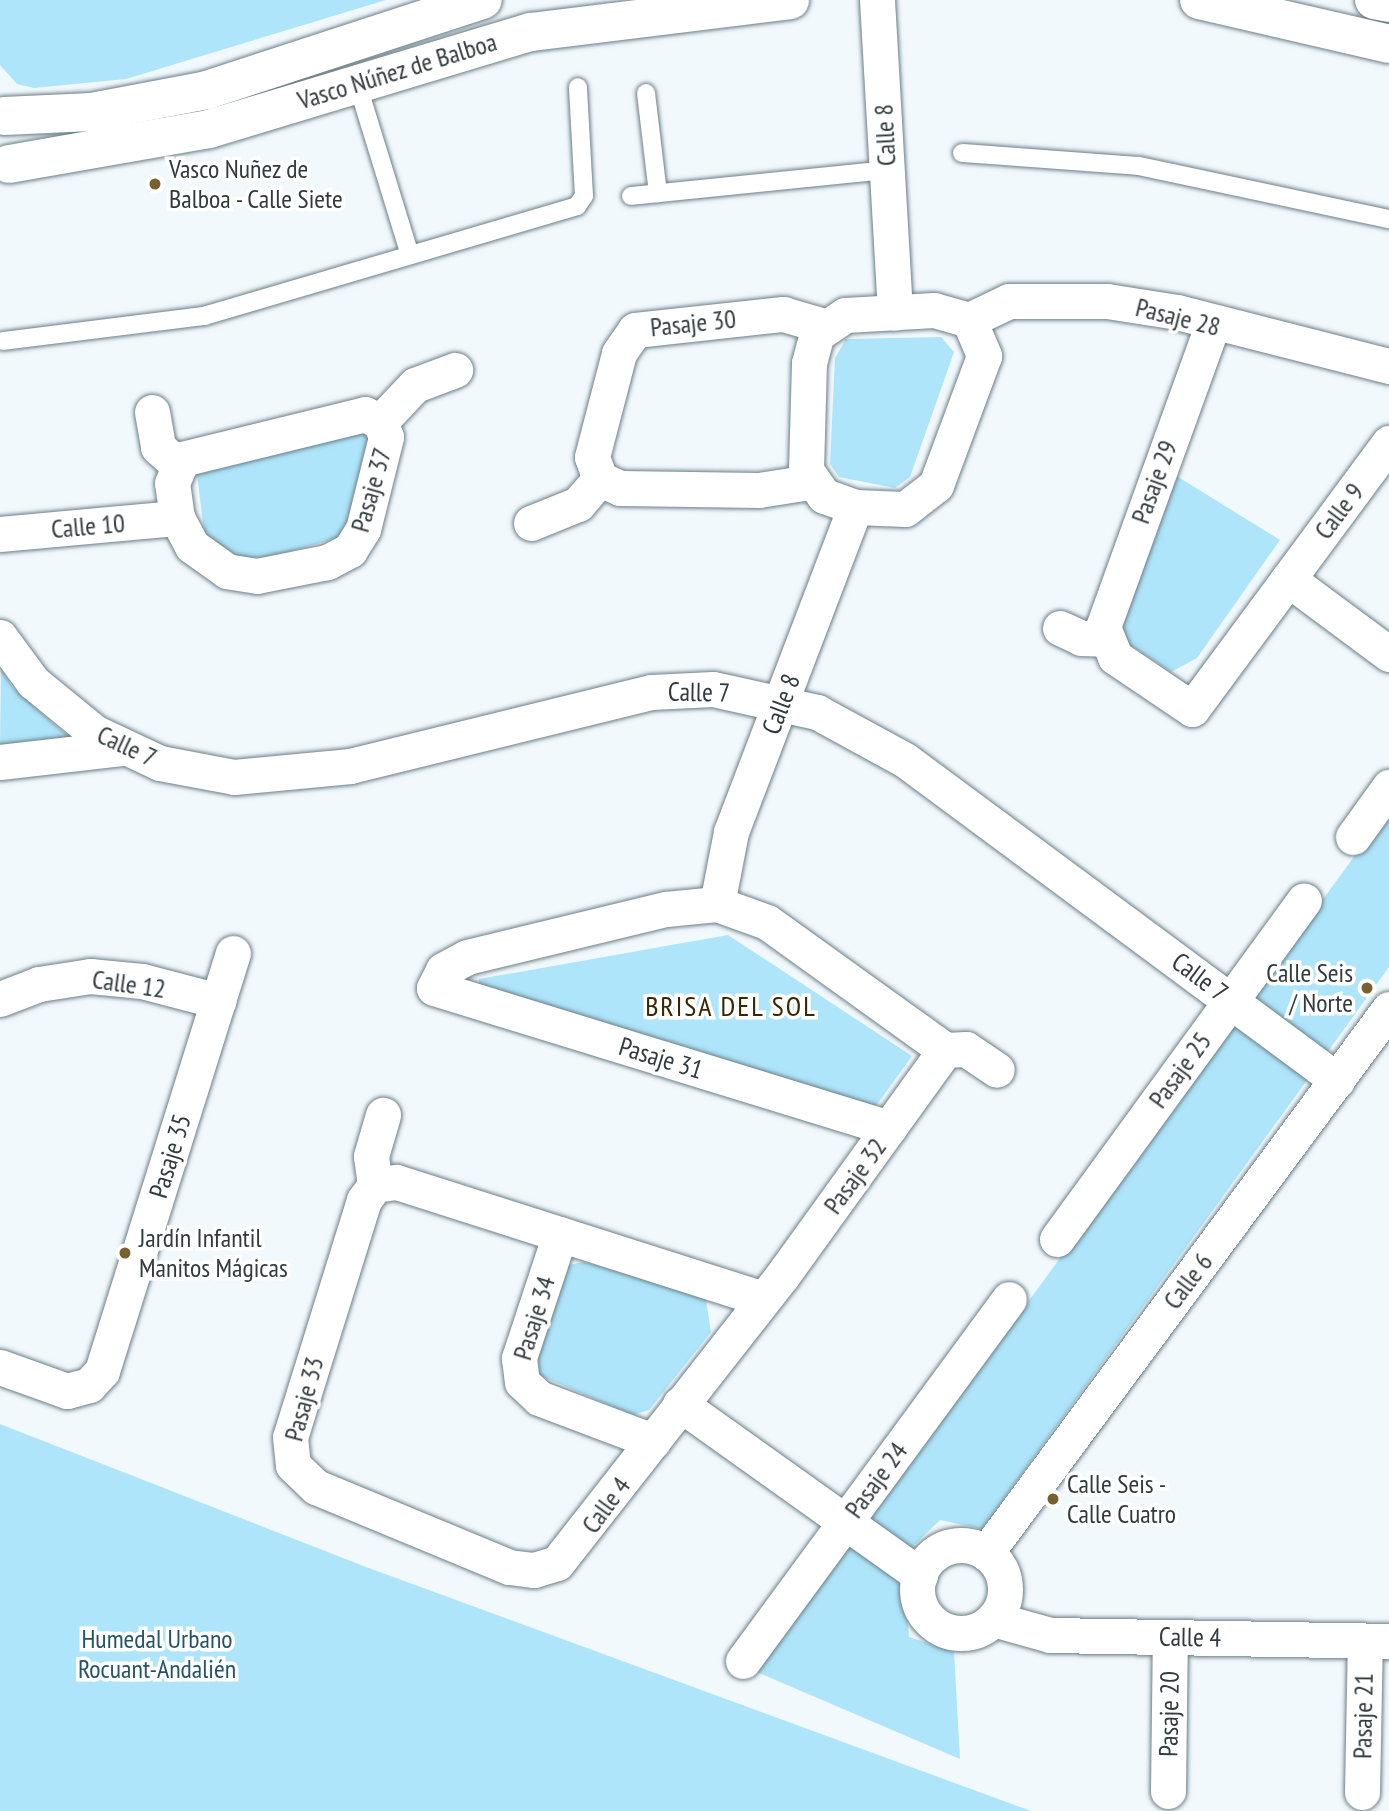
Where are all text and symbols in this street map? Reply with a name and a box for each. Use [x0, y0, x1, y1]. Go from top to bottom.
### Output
street label: Vasco Núñez de Balboa [293, 26, 501, 116]
street label: Calle 8 [868, 103, 902, 167]
place label: Vasco Nuñez de Balboa - Calle Siete [169, 153, 345, 214]
marker: Vasco Nuñez de Balboa - Calle Siete [147, 176, 163, 192]
street label: Pasaje 28 [1133, 291, 1223, 343]
street label: Pasaje 30 [649, 303, 737, 343]
street label: Pasaje 29 [1125, 436, 1183, 528]
street label: Pasaje 37 [344, 444, 398, 536]
street label: Calle 9 [1308, 477, 1370, 545]
street label: Calle 10 [50, 507, 126, 545]
street label: Calle 8 [755, 669, 807, 739]
street label: Calle 7 [668, 676, 730, 708]
street label: Calle 7 [92, 719, 162, 773]
street label: Calle 7 [1166, 946, 1234, 1008]
place label: Calle Seis / Norte [1266, 957, 1353, 1018]
street label: Calle 12 [90, 963, 168, 1005]
marker: Calle Seis / Norte [1359, 980, 1375, 996]
district label: BRISA DEL SOL [646, 989, 816, 1023]
street label: Pasaje 25 [1142, 1026, 1218, 1114]
street label: Pasaje 31 [615, 1031, 707, 1085]
street label: Pasaje 35 [143, 1110, 197, 1202]
street label: Pasaje 32 [817, 1132, 893, 1220]
place label: Jardín Infantil Manitos Mágicas [139, 1222, 288, 1284]
marker: Jardín Infantil Manitos Mágicas [117, 1245, 133, 1261]
street label: Calle 6 [1157, 1247, 1219, 1315]
street label: Pasaje 34 [507, 1272, 561, 1364]
street label: Pasaje 33 [278, 1353, 330, 1445]
street label: Pasaje 24 [838, 1436, 914, 1524]
place label: Calle Seis - Calle Cuatro [1067, 1468, 1176, 1530]
street label: Calle 4 [575, 1471, 637, 1539]
marker: Calle Seis - Calle Cuatro [1045, 1491, 1061, 1507]
street label: Calle 4 [1159, 1621, 1221, 1653]
park label: Humedal Urbano Rocuant-Andalién [78, 1623, 236, 1684]
street label: Pasaje 20 [1153, 1671, 1185, 1757]
street label: Pasaje 21 [1347, 1673, 1379, 1759]

